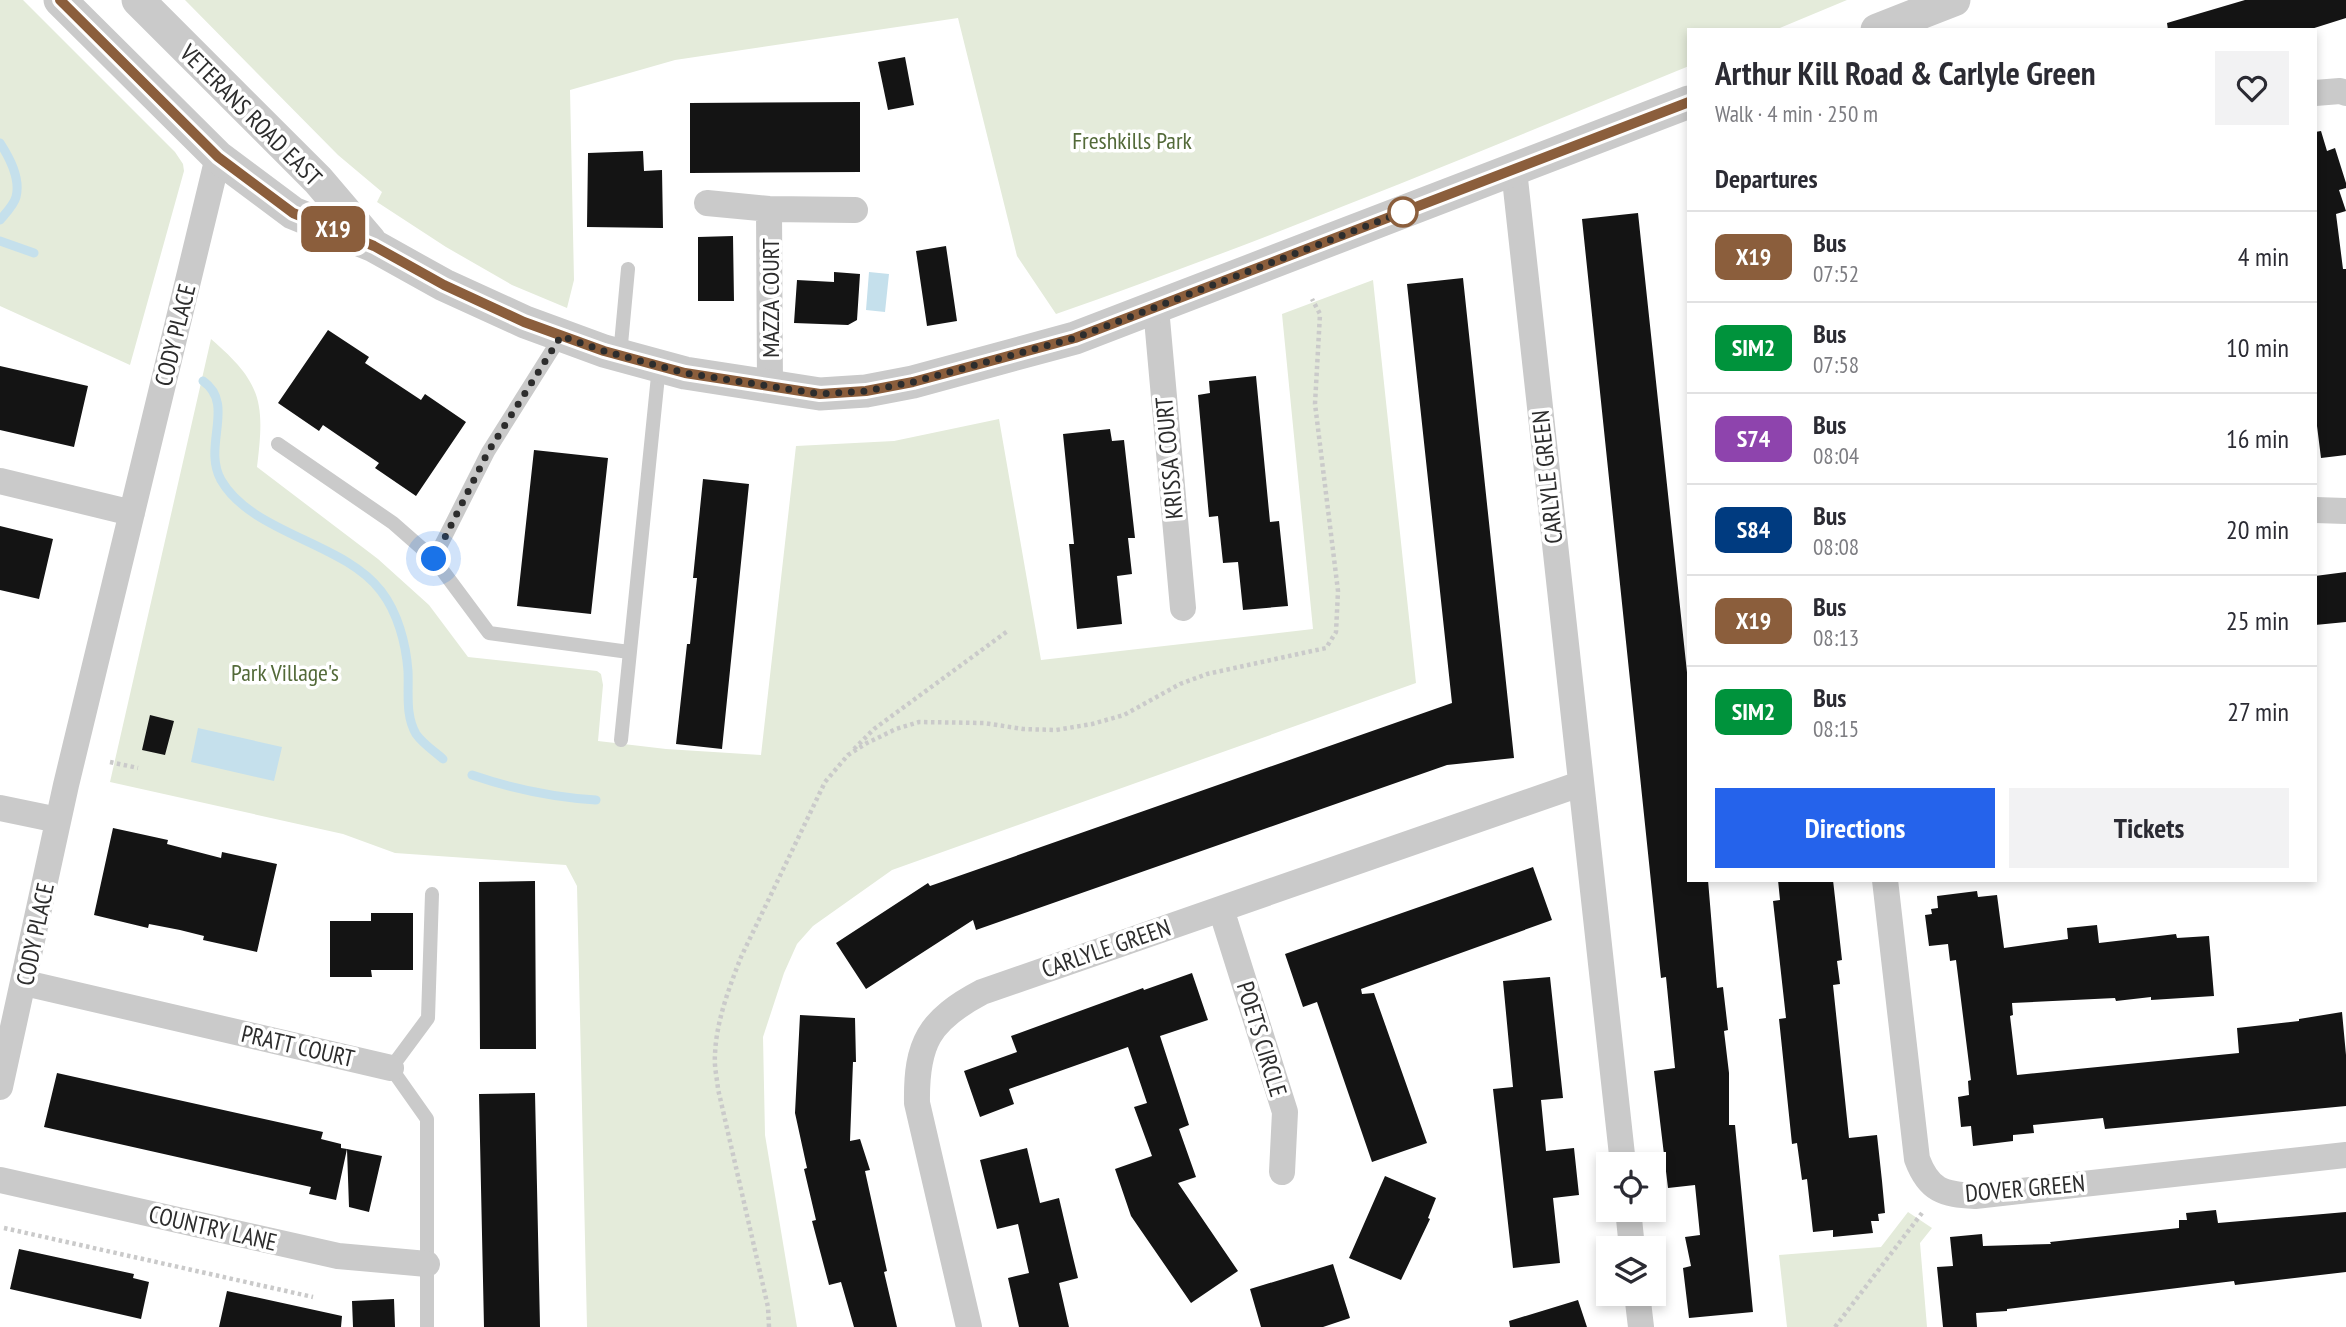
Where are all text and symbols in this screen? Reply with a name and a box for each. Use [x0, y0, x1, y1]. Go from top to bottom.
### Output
street label: VETERANS ROAD EAST [173, 37, 329, 193]
text: Arthur Kill Road & Carlyle Green [1715, 51, 2096, 94]
button: heart [2215, 51, 2289, 125]
text: Walk · 4 min · 250 m [1715, 99, 1878, 128]
park label: Freshkills Park [1072, 125, 1193, 156]
text: Departures [1715, 162, 1818, 195]
unlabelled marker [1388, 197, 1418, 227]
line badge: X19 [293, 206, 373, 252]
text: X19 [315, 213, 351, 244]
text: Bus [1813, 226, 1846, 259]
street label: MAZZA COURT [755, 238, 786, 358]
text: 4 min [2238, 240, 2289, 273]
text: X19 [1736, 241, 1771, 272]
text: 07:52 [1813, 259, 1859, 288]
street label: CODY PLACE [147, 281, 203, 389]
text: Bus [1813, 317, 1846, 350]
text: 10 min [2226, 331, 2289, 364]
text: SIM2 [1732, 332, 1775, 363]
text: 07:58 [1813, 350, 1859, 379]
street label: KRISSA COURT [1148, 395, 1190, 520]
text: Bus [1813, 408, 1846, 441]
street label: CARLYLE GREEN [1525, 409, 1569, 545]
text: 16 min [2226, 422, 2289, 455]
text: S74 [1737, 423, 1770, 454]
text: 08:04 [1813, 441, 1859, 470]
text: Bus [1813, 499, 1846, 532]
text: 20 min [2226, 513, 2289, 546]
text: S84 [1737, 514, 1770, 545]
text: 08:08 [1813, 532, 1859, 561]
your location [416, 541, 451, 576]
text: Bus [1813, 590, 1846, 623]
text: 25 min [2226, 604, 2289, 637]
text: X19 [1736, 605, 1771, 636]
text: 08:13 [1813, 623, 1859, 652]
park label: Park Village's [231, 657, 339, 688]
text: Bus [1813, 681, 1846, 714]
text: 27 min [2227, 695, 2289, 728]
text: SIM2 [1732, 696, 1775, 727]
text: 08:15 [1813, 714, 1859, 743]
button: Directions [1715, 788, 1995, 868]
button: Tickets [2009, 788, 2289, 868]
street label: CODY PLACE [9, 880, 61, 988]
street label: CARLYLE GREEN [1038, 911, 1174, 985]
street label: POETS CIRCLE [1230, 978, 1294, 1100]
street label: PRATT COURT [238, 1018, 358, 1074]
map controls [1596, 1152, 1666, 1306]
button: locate [1596, 1152, 1666, 1222]
street label: DOVER GREEN [1964, 1167, 2086, 1209]
street label: COUNTRY LANE [146, 1198, 280, 1258]
button: layers [1596, 1236, 1666, 1306]

